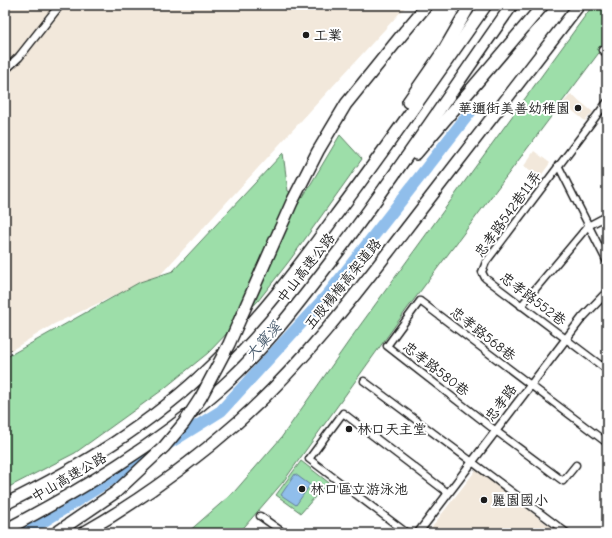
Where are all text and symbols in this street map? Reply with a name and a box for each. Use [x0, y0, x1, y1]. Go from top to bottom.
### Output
place label: 工業 [314, 27, 342, 44]
marker: 工業 [301, 30, 311, 40]
place label: 華邇街美善幼稚園 [458, 100, 570, 117]
marker: 華邇街美善幼稚園 [573, 103, 583, 113]
street label: 忠孝路542巷11弄 [471, 167, 545, 261]
street label: 中山高速公路 [273, 230, 339, 306]
street label: 五股楊梅高架道路 [301, 235, 385, 333]
street label: 忠孝路552巷 [497, 269, 570, 330]
street label: 忠孝路568巷 [447, 303, 520, 365]
water label: 大窠溪 [241, 318, 285, 364]
street label: 忠孝路580巷 [400, 338, 473, 401]
street label: 忠孝路 [482, 381, 520, 425]
place label: 林口天主堂 [357, 421, 427, 438]
marker: 林口天主堂 [344, 424, 354, 434]
street label: 中山高速公路 [28, 449, 110, 505]
place label: 林口區立游泳池 [310, 481, 408, 498]
marker: 林口區立游泳池 [297, 484, 307, 494]
place label: 麗園國小 [492, 492, 548, 509]
marker: 麗園國小 [479, 495, 489, 505]

